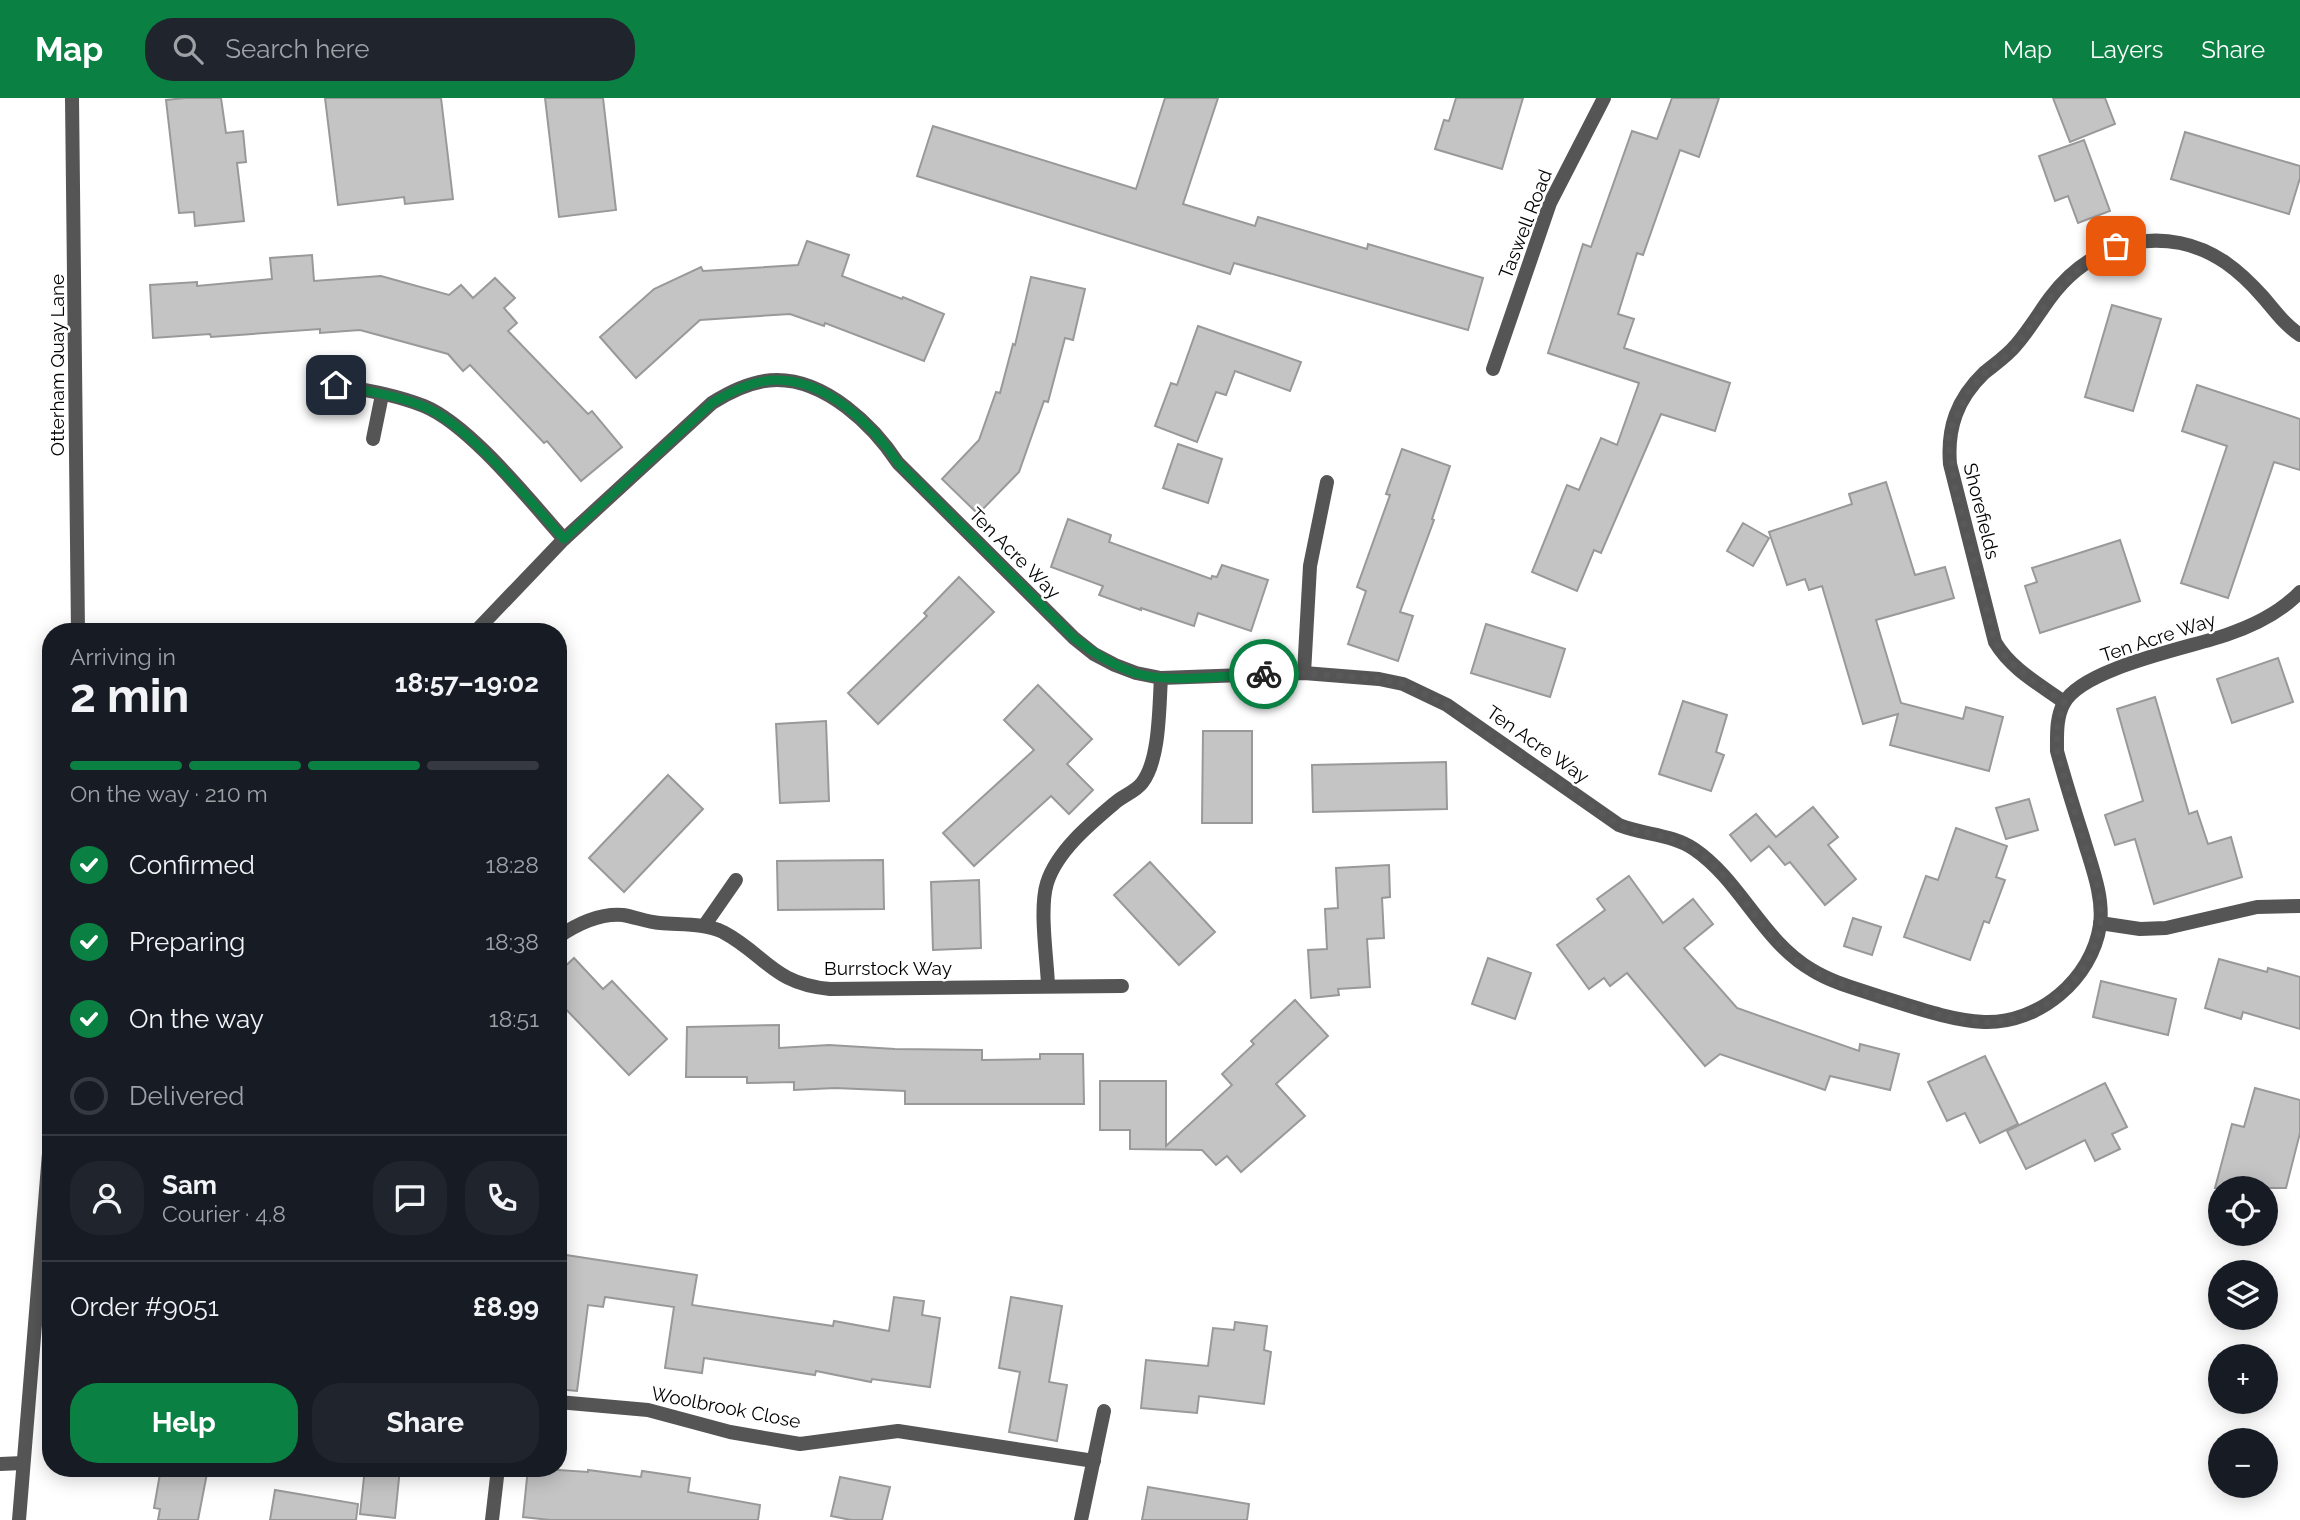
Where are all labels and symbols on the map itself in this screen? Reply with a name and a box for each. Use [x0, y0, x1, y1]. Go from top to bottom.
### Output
street label: Taswell Road [1494, 166, 1556, 282]
pin [2086, 216, 2146, 276]
street label: Otterham Quay Lane [46, 274, 68, 456]
pin [306, 355, 366, 415]
street label: Shorefields [1959, 461, 2005, 561]
street label: Ten Acre Way [965, 503, 1065, 603]
street label: Ten Acre Way [2098, 608, 2218, 666]
courier [1229, 639, 1299, 709]
street label: Ten Acre Way [1483, 701, 1593, 787]
street label: Burrstock Way [824, 957, 952, 979]
street label: Woolbrook Close [649, 1382, 803, 1432]

